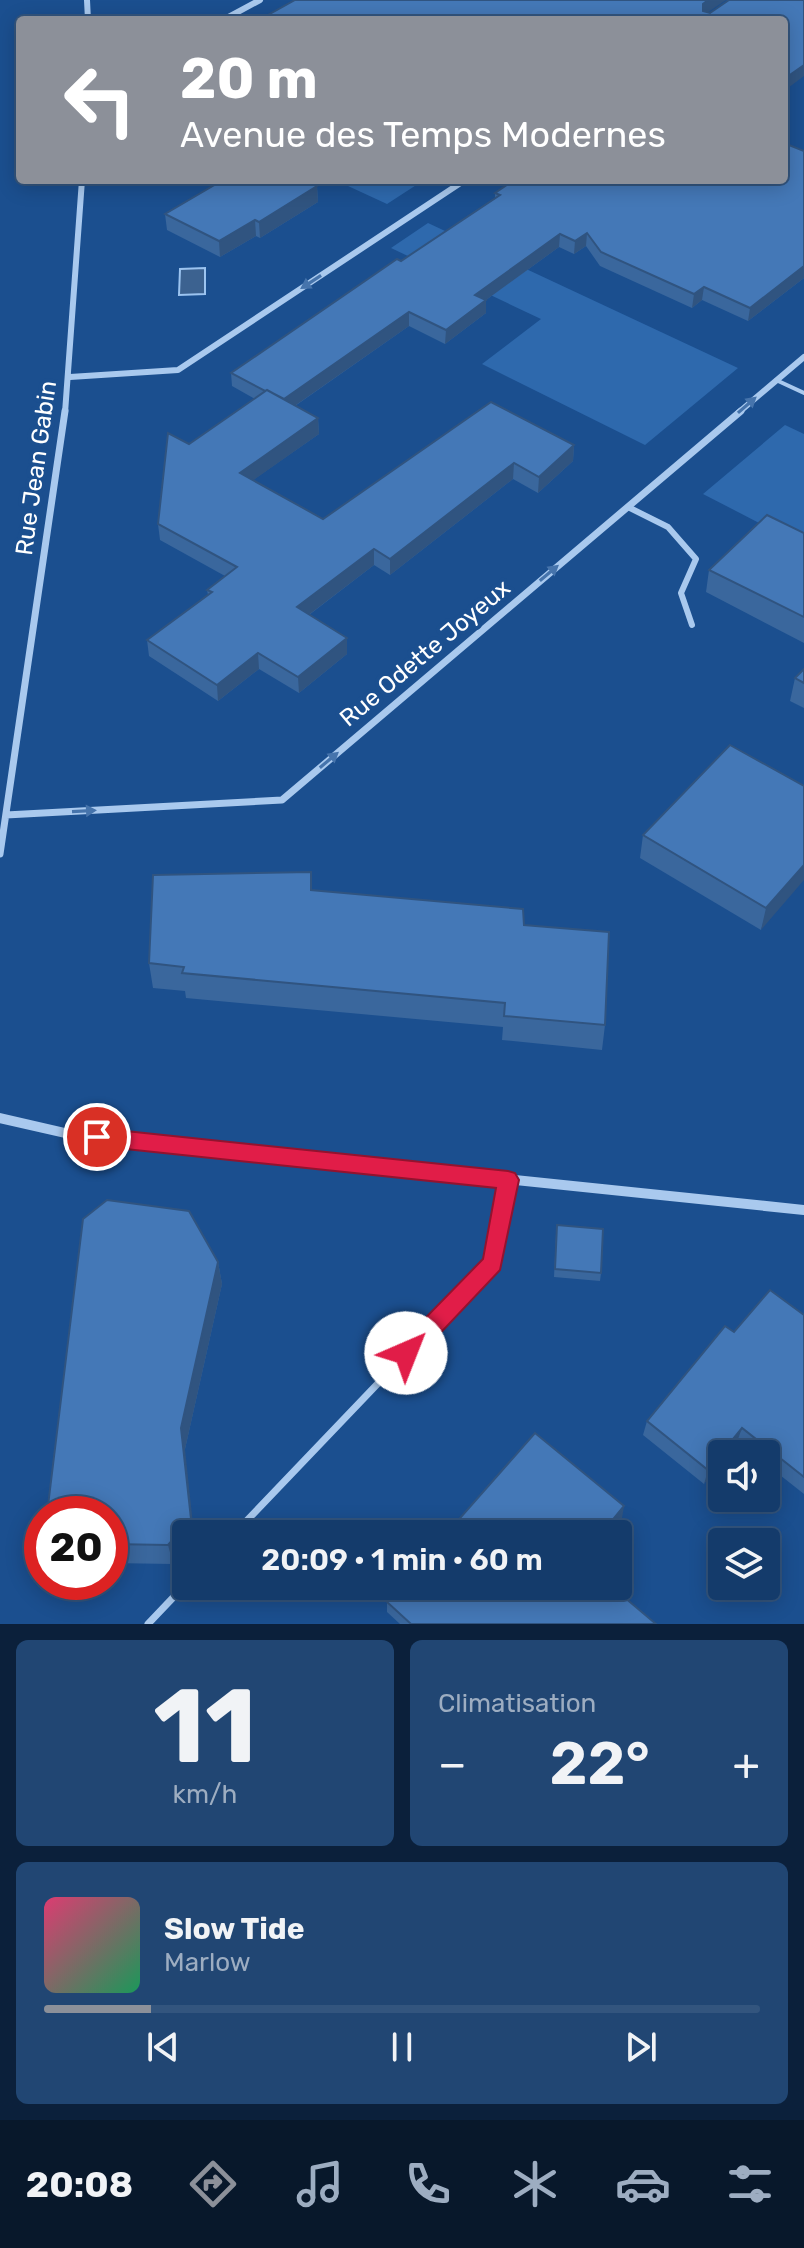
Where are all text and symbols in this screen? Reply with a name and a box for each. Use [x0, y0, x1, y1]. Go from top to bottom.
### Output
text: 20 m [180, 46, 318, 112]
icon: left [48, 48, 152, 152]
text: Avenue des Temps Modernes [180, 113, 666, 156]
one-way arrow [300, 274, 322, 288]
street label: Rue Jean Gabin [10, 379, 62, 557]
one-way arrow [737, 397, 757, 414]
one-way arrow [539, 565, 558, 583]
street label: Rue Odette Joyeux [334, 574, 516, 732]
one-way arrow [319, 752, 339, 769]
one-way arrow [72, 804, 97, 817]
pin [63, 1103, 131, 1171]
icon: arrive [75, 1115, 119, 1159]
position arrow [364, 1311, 448, 1395]
map controls [708, 1440, 780, 1600]
button: sound [708, 1440, 780, 1512]
speed limit sign: 20 [24, 1496, 128, 1600]
button: layers [708, 1528, 780, 1600]
text: 20:09 · 1 min · 60 m [261, 1542, 543, 1578]
text: 11 [153, 1665, 257, 1788]
text: Climatisation [438, 1688, 596, 1719]
text: 22° [549, 1728, 650, 1799]
text: − [438, 1738, 467, 1790]
text: + [733, 1738, 760, 1790]
text: km/h [173, 1779, 237, 1810]
text: Slow Tide [164, 1911, 304, 1947]
text: Marlow [164, 1947, 251, 1978]
icon: previous [141, 2025, 185, 2069]
icon: pause [380, 2025, 424, 2069]
icon: next [619, 2025, 663, 2069]
icon: directions [185, 2156, 241, 2212]
icon: music [292, 2156, 348, 2212]
icon: phone [400, 2156, 456, 2212]
icon: climate [507, 2156, 563, 2212]
icon: car [615, 2156, 671, 2212]
icon: filters [722, 2156, 778, 2212]
text: 20:08 [26, 2163, 133, 2206]

